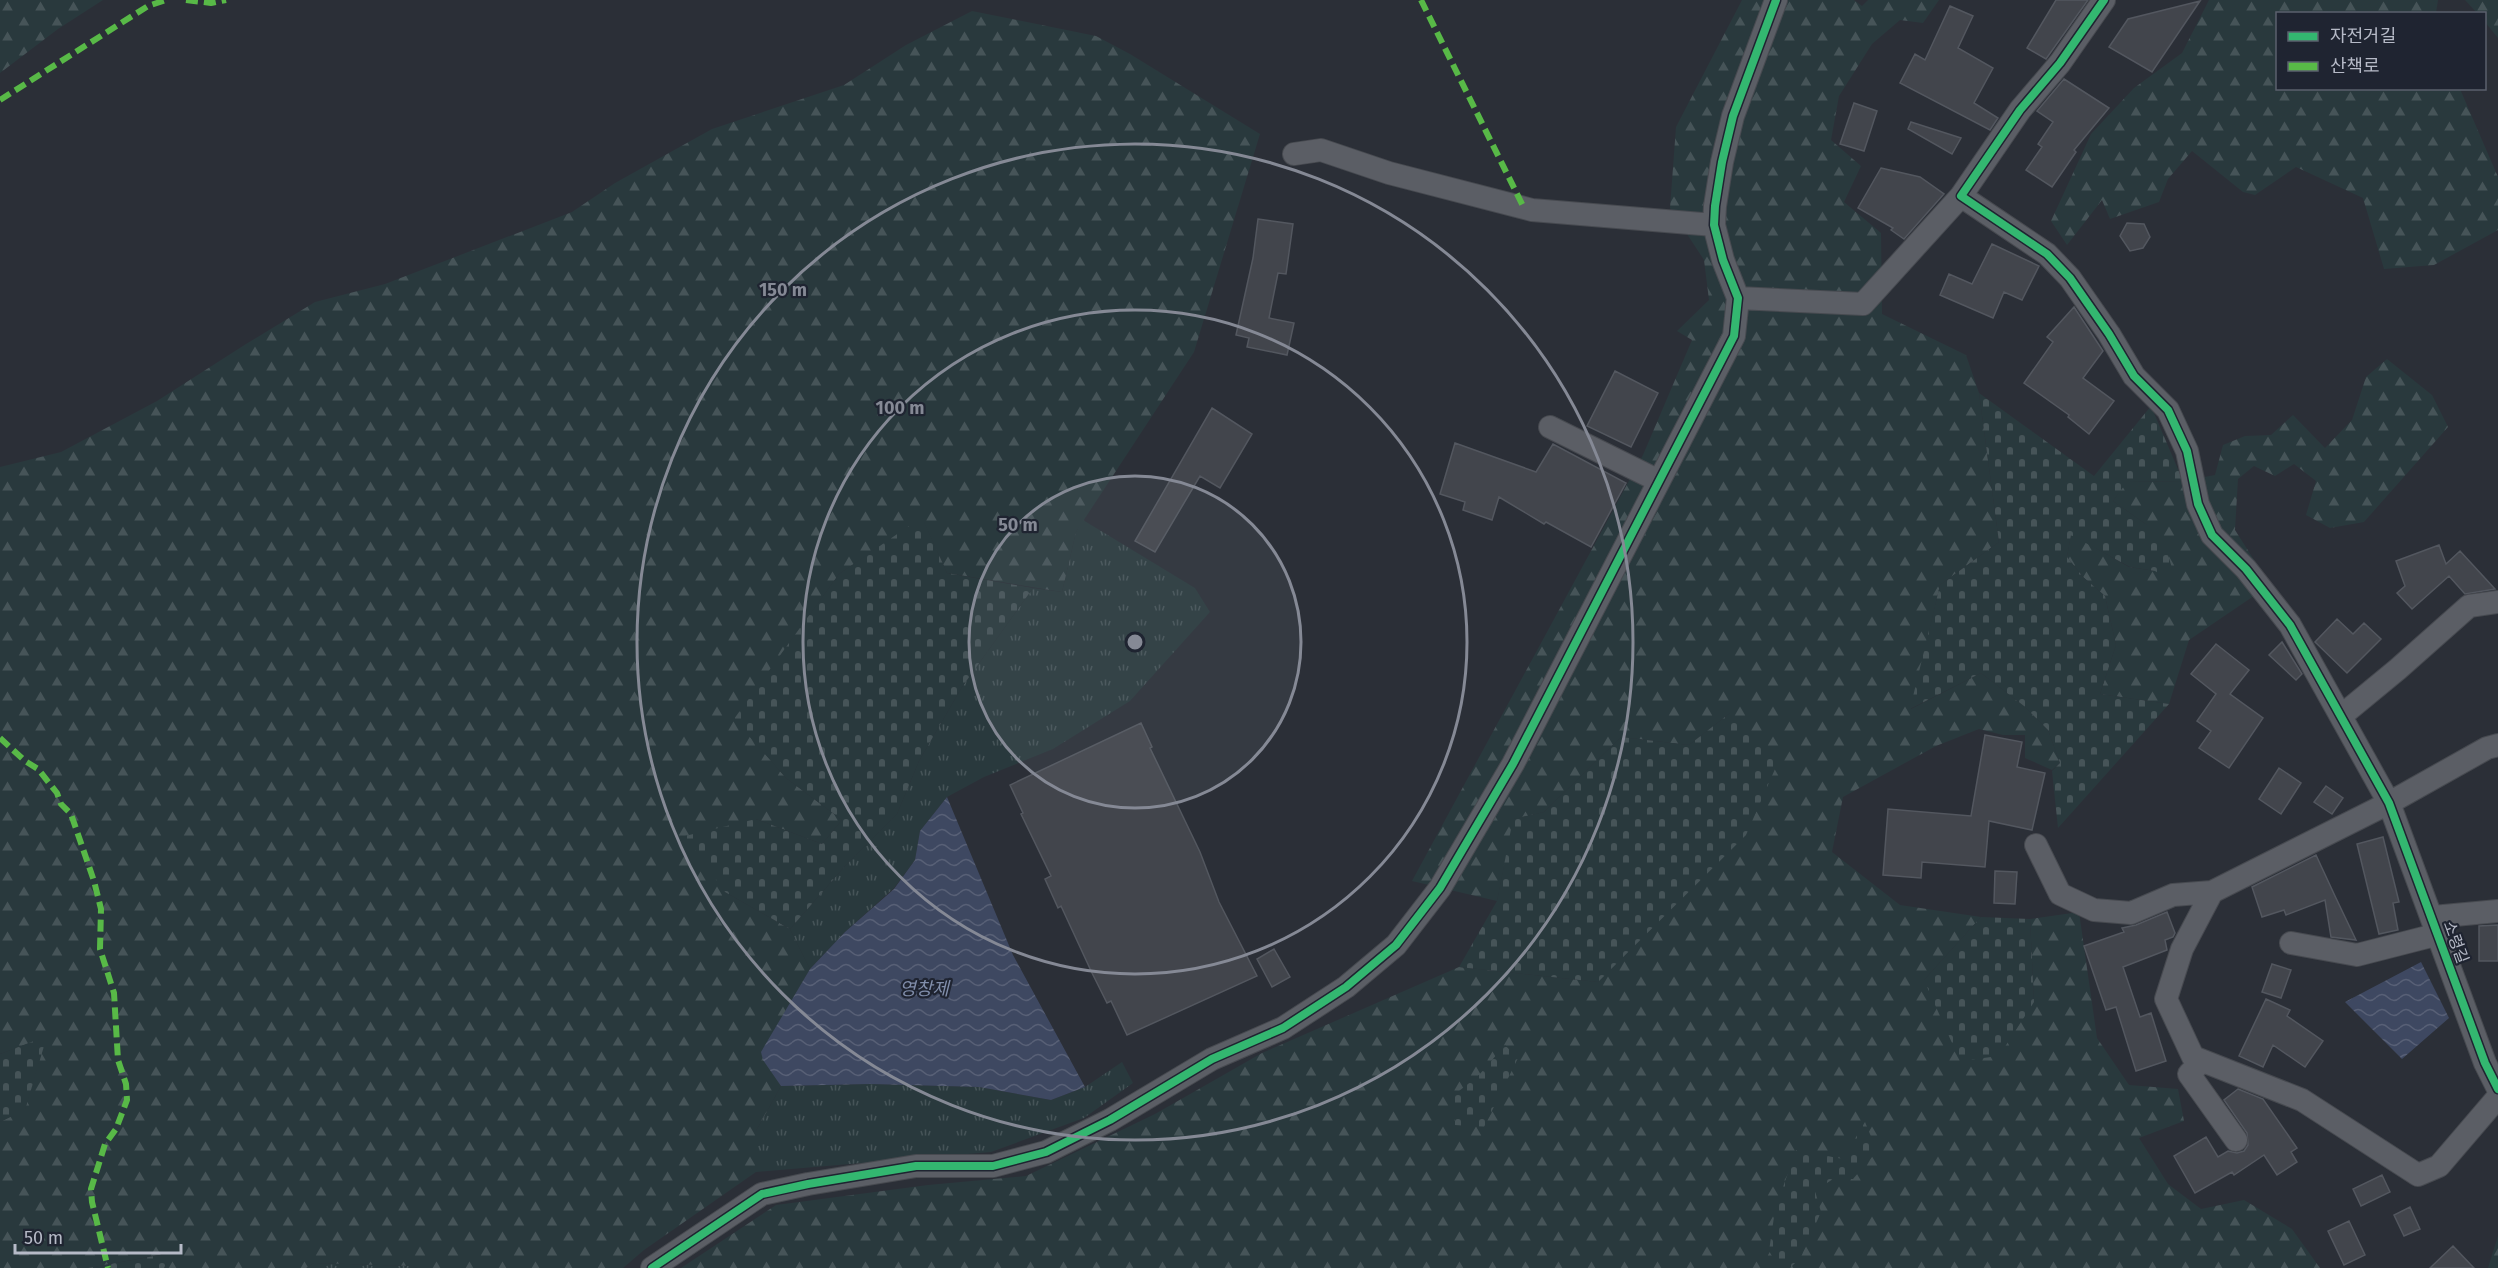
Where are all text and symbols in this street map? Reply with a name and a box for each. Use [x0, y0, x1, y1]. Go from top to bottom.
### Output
legend [2276, 12, 2486, 90]
text: 자전거길 [2330, 25, 2396, 47]
text: 산책로 [2330, 55, 2380, 77]
text: 150 m [759, 279, 807, 301]
text: 100 m [876, 397, 924, 419]
text: 50 m [998, 514, 1038, 536]
centre of rings [1125, 632, 1145, 652]
street label: 소령길 [2440, 918, 2472, 966]
water label: 영창제 [899, 978, 951, 1000]
scale bar [15, 1217, 182, 1255]
text: 50 m [24, 1227, 63, 1249]

